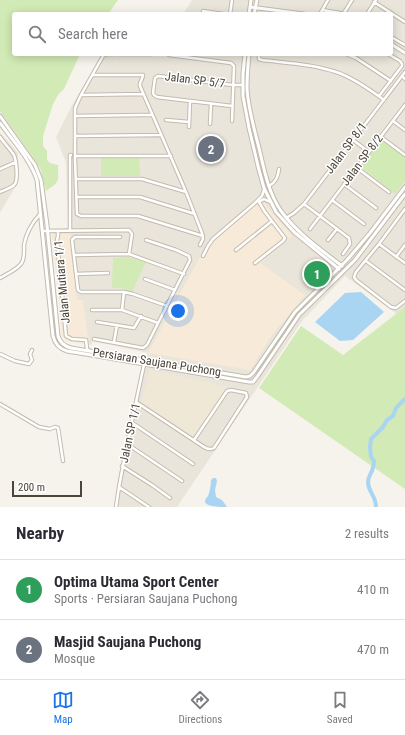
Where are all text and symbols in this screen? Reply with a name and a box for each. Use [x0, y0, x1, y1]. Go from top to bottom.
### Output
search box [12, 12, 393, 56]
icon: search [26, 23, 48, 45]
text: Search here [58, 25, 128, 43]
street label: Jalan SP 5/7 [164, 69, 226, 91]
street label: Jalan SP 8/1 [322, 120, 370, 176]
street label: Jalan SP 8/2 [338, 132, 386, 188]
pin: 2 [198, 134, 224, 164]
street label: Jalan Mutiara 1/1 [51, 240, 73, 324]
pin: 1 [304, 259, 330, 289]
your location [168, 301, 188, 321]
street label: Persiaran Saujana Puchong [92, 345, 222, 379]
street label: Jalan SP 1/1 [117, 402, 143, 464]
scale bar [12, 479, 82, 498]
text: 200 m [18, 481, 45, 494]
text: Nearby [16, 523, 64, 543]
text: 2 results [345, 526, 389, 541]
text: Optima Utama Sport Center [54, 573, 219, 591]
text: 1 [26, 582, 32, 597]
text: 410 m [357, 582, 389, 597]
text: Sports · Persiaran Saujana Puchong [54, 591, 237, 606]
text: Masjid Saujana Puchong [54, 633, 201, 651]
text: 2 [26, 642, 32, 657]
text: 470 m [357, 642, 389, 657]
text: Mosque [54, 651, 95, 666]
tab: Map [52, 689, 74, 726]
tab: Directions [178, 689, 222, 726]
tab: Saved [327, 689, 353, 726]

